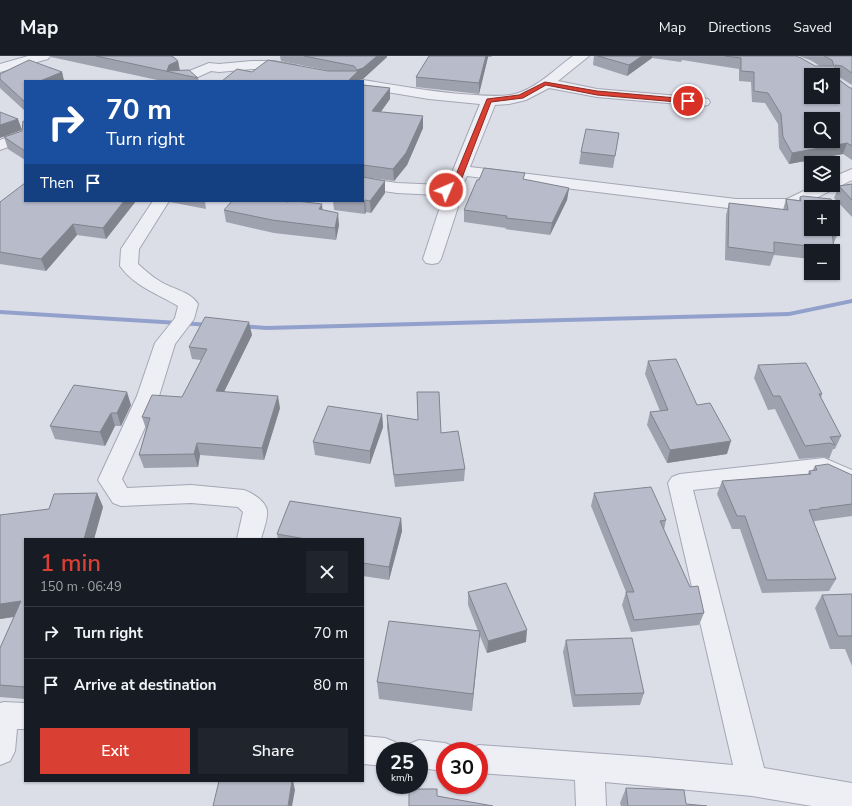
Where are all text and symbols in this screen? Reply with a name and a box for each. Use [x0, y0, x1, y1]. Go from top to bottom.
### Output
text: Map [20, 15, 58, 41]
text: Map [659, 18, 686, 37]
text: Directions [708, 18, 771, 37]
text: Saved [793, 18, 832, 37]
map controls [804, 68, 840, 280]
button: sound [804, 68, 840, 104]
pin [671, 84, 705, 118]
icon: arrive [677, 90, 699, 112]
text: 70 m [106, 91, 172, 129]
icon: right [40, 96, 92, 148]
button: search [804, 112, 840, 148]
text: Turn right [106, 127, 185, 151]
button: layers [804, 156, 840, 192]
position arrow [425, 169, 467, 211]
icon: arrive [82, 172, 104, 194]
text: Then [40, 173, 74, 193]
button: + [804, 200, 840, 236]
button: − [804, 244, 840, 280]
text: 1 min [40, 547, 101, 579]
button: close [306, 551, 348, 593]
text: 150 m · 06:49 [40, 578, 122, 596]
icon: right [40, 622, 62, 644]
text: Turn right [74, 623, 143, 643]
text: 70 m [313, 623, 348, 643]
icon: arrive [40, 674, 62, 696]
text: Arrive at destination [74, 675, 217, 695]
text: 80 m [313, 675, 348, 695]
button: Exit [40, 728, 190, 774]
button: Share [198, 728, 348, 774]
speed limit sign: 30 [436, 742, 488, 794]
text: 25 [390, 749, 414, 776]
text: km/h [391, 771, 413, 785]

